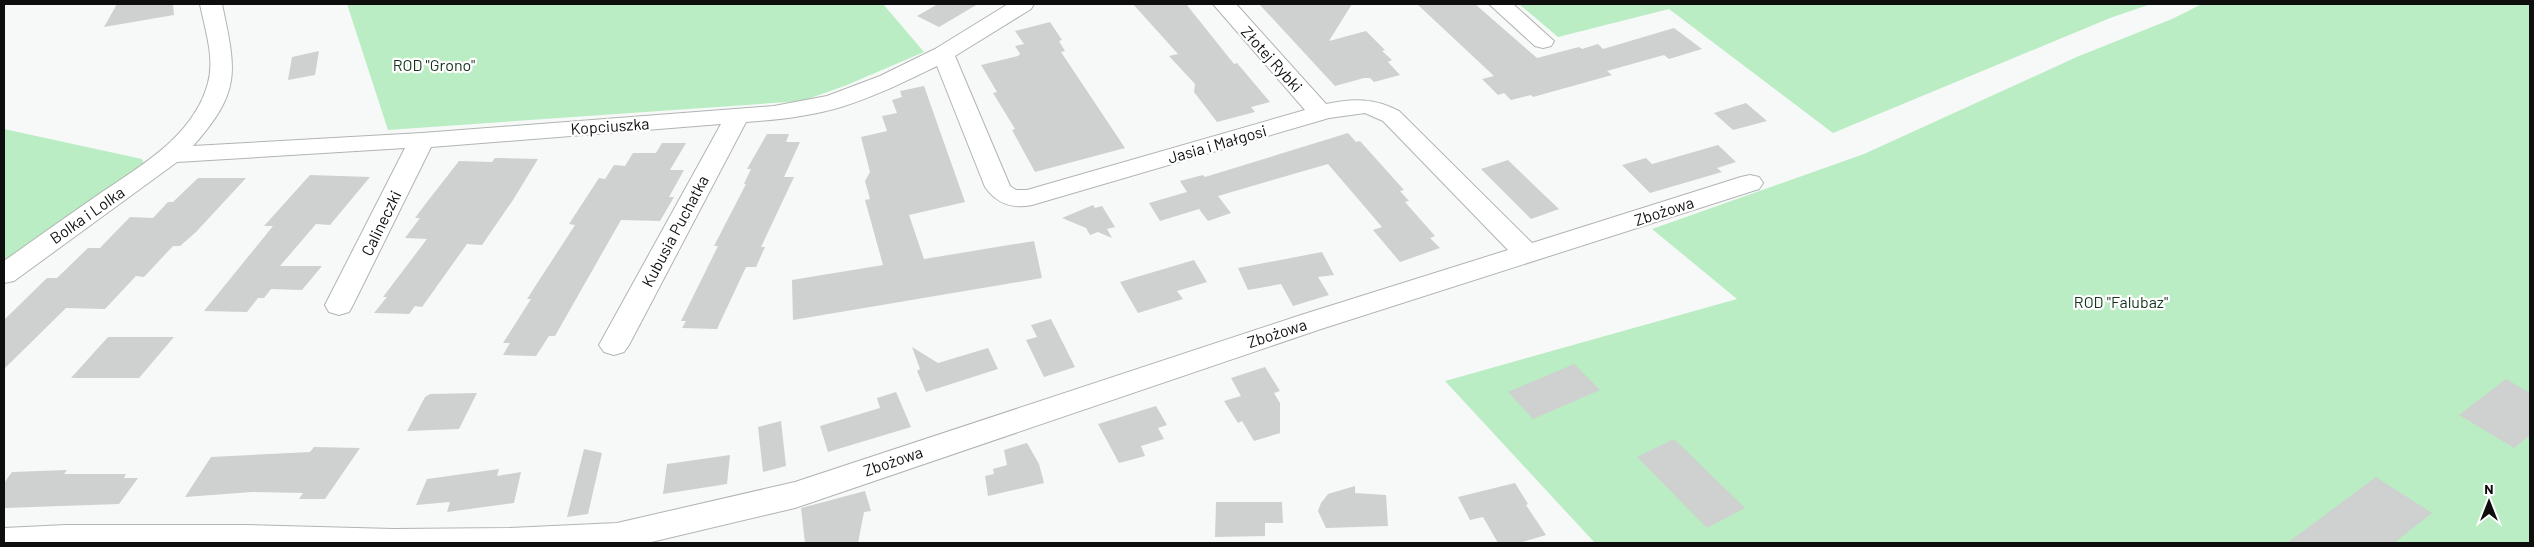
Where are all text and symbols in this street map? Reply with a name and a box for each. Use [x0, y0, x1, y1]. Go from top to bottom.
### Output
street label: Złotej Rybki [1238, 22, 1307, 96]
park label: ROD "Grono" [393, 55, 475, 74]
street label: Kopciuszka [570, 113, 650, 138]
street label: Jasia i Małgosi [1165, 120, 1268, 167]
street label: Kubusia Puchatka [637, 172, 712, 290]
street label: Bolka i Lolka [46, 182, 128, 247]
street label: Calineczki [357, 187, 404, 258]
street label: Zbożowa [1632, 192, 1696, 229]
park label: ROD "Falubaz" [2074, 292, 2168, 311]
street label: Zbożowa [1245, 314, 1309, 351]
street label: Zbożowa [861, 442, 925, 479]
north arrow [2464, 477, 2514, 527]
text: N [2484, 480, 2494, 497]

